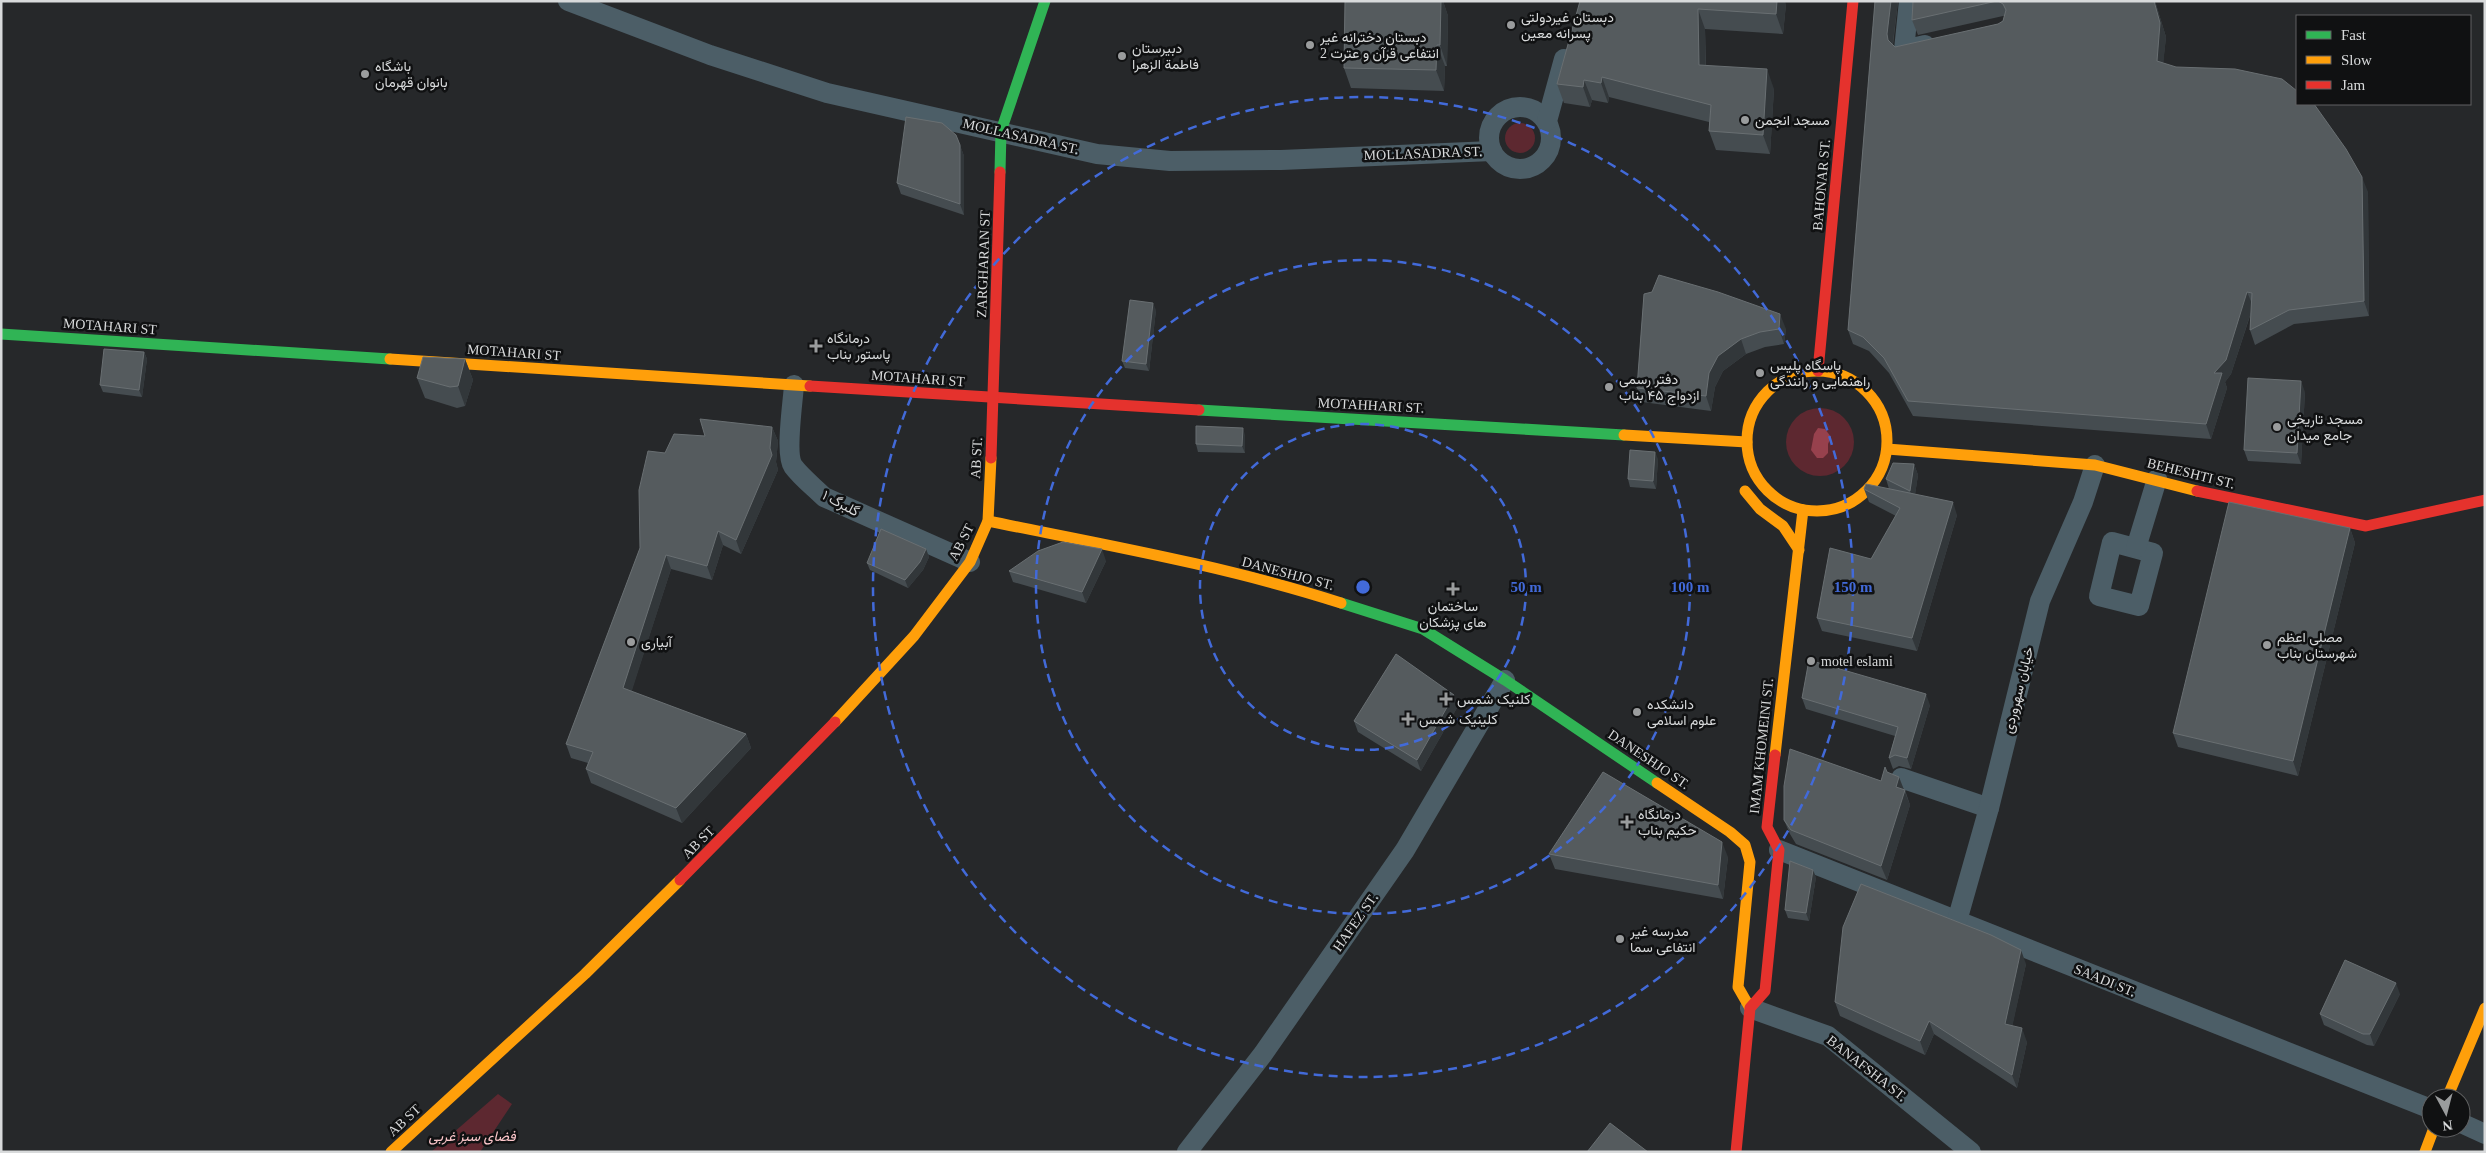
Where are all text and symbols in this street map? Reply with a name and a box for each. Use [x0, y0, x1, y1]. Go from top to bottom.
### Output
place label: دبستان غیردولتی پسرانه معین [1521, 10, 1614, 43]
legend [2296, 15, 2471, 105]
marker: دبستان غیردولتی پسرانه معین [1505, 19, 1517, 31]
text: Fast [2341, 27, 2367, 43]
place label: دبستان دخترانه غیر انتفاعی قرآن و عترت 2 [1319, 30, 1439, 62]
marker: دبستان دخترانه غیر انتفاعی قرآن و عترت 2 [1304, 39, 1316, 51]
place label: دبیرستان فاطمة الزهرا [1132, 41, 1199, 73]
marker: دبیرستان فاطمة الزهرا [1116, 50, 1128, 62]
text: Slow [2341, 52, 2372, 68]
place label: باشگاه بانوان قهرمان [375, 59, 448, 91]
marker: باشگاه بانوان قهرمان [359, 68, 371, 80]
text: Jam [2341, 77, 2365, 93]
place label: مسجد انجمن [1755, 113, 1830, 129]
marker: مسجد انجمن [1739, 114, 1751, 126]
street label: MOLLASADRA ST. [961, 116, 1080, 157]
street label: BAHONAR ST. [1810, 139, 1833, 231]
street label: MOLLASADRA ST. [1363, 144, 1483, 163]
street label: ZARGHARAN ST [974, 209, 993, 318]
street label: MOTAHARI ST [62, 316, 158, 337]
place label: درمانگاه پاستور بناب [827, 331, 890, 364]
marker: درمانگاه پاستور بناب [809, 339, 823, 353]
street label: MOTAHARI ST [466, 342, 562, 363]
place label: پاسگاه پلیس راهنمایی و رانندگی [1770, 358, 1870, 390]
marker: پاسگاه پلیس راهنمایی و رانندگی [1754, 367, 1766, 379]
street label: MOTAHARI ST [870, 368, 966, 389]
place label: دفتر رسمی ازدواج ۴۵ بناب [1619, 372, 1700, 406]
marker: دفتر رسمی ازدواج ۴۵ بناب [1603, 381, 1615, 393]
street label: MOTAHHARI ST. [1317, 395, 1425, 416]
place label: مسجد تاریخی جامع میدان [2287, 412, 2363, 446]
marker: مسجد تاریخی جامع میدان [2271, 421, 2283, 433]
street label: AB ST. [968, 437, 985, 479]
street label: BEHESHTI ST. [2145, 455, 2236, 492]
street label: گلبرگ ۱ [819, 488, 862, 520]
street label: AB ST [946, 521, 977, 563]
street label: DANESHJO ST. [1240, 554, 1336, 593]
centre of rings [1354, 578, 1372, 596]
text: 50 m [1510, 579, 1542, 595]
text: 100 m [1671, 579, 1710, 595]
text: 150 m [1834, 579, 1873, 595]
marker: ساختمان های پزشکان [1446, 582, 1460, 596]
place label: ساختمان های پزشکان [1419, 599, 1487, 632]
place label: مصلی اعظم شهرستان بناب [2277, 630, 2357, 662]
place label: آبیاری [641, 635, 674, 651]
marker: آبیاری [625, 636, 637, 648]
marker: مصلی اعظم شهرستان بناب [2261, 639, 2273, 651]
street label: خیابان سهروردی [2000, 645, 2037, 735]
place label: motel eslami [1821, 654, 1893, 669]
marker: motel eslami [1805, 655, 1817, 667]
street label: IMAM KHOMEINI ST. [1747, 678, 1776, 815]
marker: کلنیک شمس [1439, 692, 1453, 706]
place label: کلنیک شمس [1457, 692, 1531, 708]
place label: دانشکده علوم اسلامی [1647, 697, 1716, 729]
marker: دانشکده علوم اسلامی [1631, 706, 1643, 718]
marker: کلینیک شمس [1401, 712, 1415, 726]
place label: کلینیک شمس [1419, 712, 1498, 728]
street label: DANESHJO ST. [1605, 727, 1692, 792]
place label: درمانگاه حکیم بناب [1638, 807, 1697, 839]
marker: درمانگاه حکیم بناب [1620, 815, 1634, 829]
street label: AB ST [679, 823, 718, 862]
street label: HAFEZ ST. [1330, 890, 1381, 954]
place label: مدرسه غیر انتفاعی سما [1629, 924, 1696, 956]
marker: مدرسه غیر انتفاعی سما [1614, 933, 1626, 945]
street label: SAADI ST. [2072, 961, 2138, 1000]
street label: BANAFSHA ST. [1824, 1033, 1910, 1104]
north arrow [2421, 1088, 2471, 1138]
street label: AB ST [385, 1101, 424, 1139]
text: N [2442, 1117, 2453, 1133]
park label: فضای سبز غربی [428, 1129, 516, 1145]

